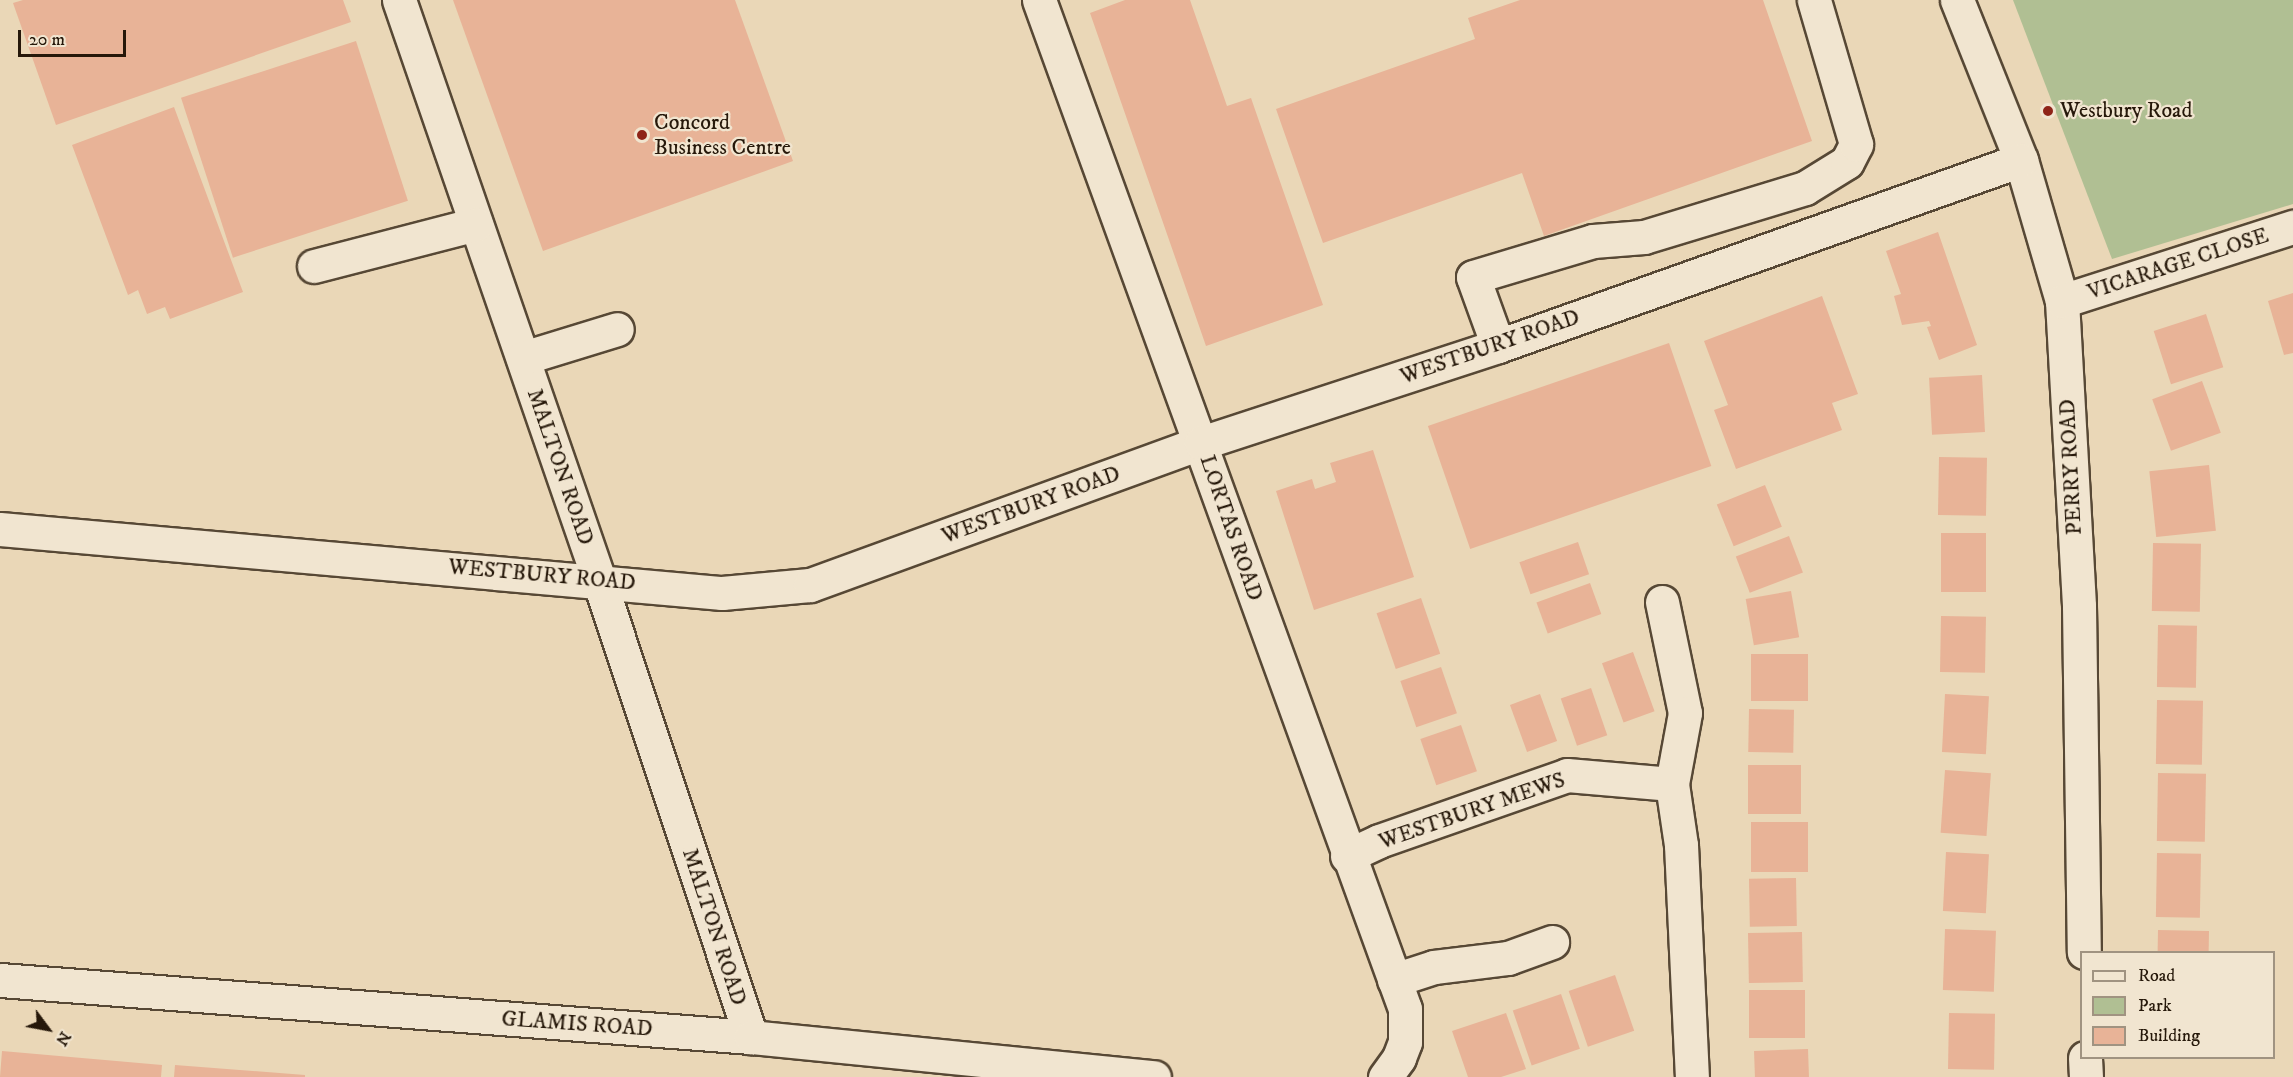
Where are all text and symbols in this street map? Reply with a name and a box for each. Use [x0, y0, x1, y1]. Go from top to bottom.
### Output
scale bar [21, 18, 129, 56]
text: 20 m [29, 29, 65, 51]
place label: Westbury Road [2060, 98, 2192, 124]
marker: Westbury Road [2041, 104, 2055, 118]
place label: Concord Business Centre [654, 109, 791, 160]
marker: Concord Business Centre [635, 128, 649, 142]
street label: VICARAGE CLOSE [2084, 222, 2272, 306]
street label: WESTBURY ROAD [1397, 304, 1583, 390]
street label: MALTON ROAD [521, 385, 599, 549]
street label: PERRY ROAD [2054, 398, 2088, 536]
street label: LORTAS ROAD [1194, 452, 1268, 604]
street label: WESTBURY ROAD [938, 460, 1124, 550]
street label: WESTBURY ROAD [447, 554, 637, 596]
street label: WESTBURY MEWS [1375, 767, 1569, 855]
street label: MALTON ROAD [676, 845, 752, 1009]
legend [2080, 951, 2275, 1059]
text: Road [2138, 965, 2175, 987]
text: Park [2138, 995, 2172, 1017]
north arrow [18, 999, 78, 1059]
street label: GLAMIS ROAD [501, 1006, 653, 1042]
text: Building [2138, 1025, 2200, 1047]
text: N [51, 1028, 75, 1049]

